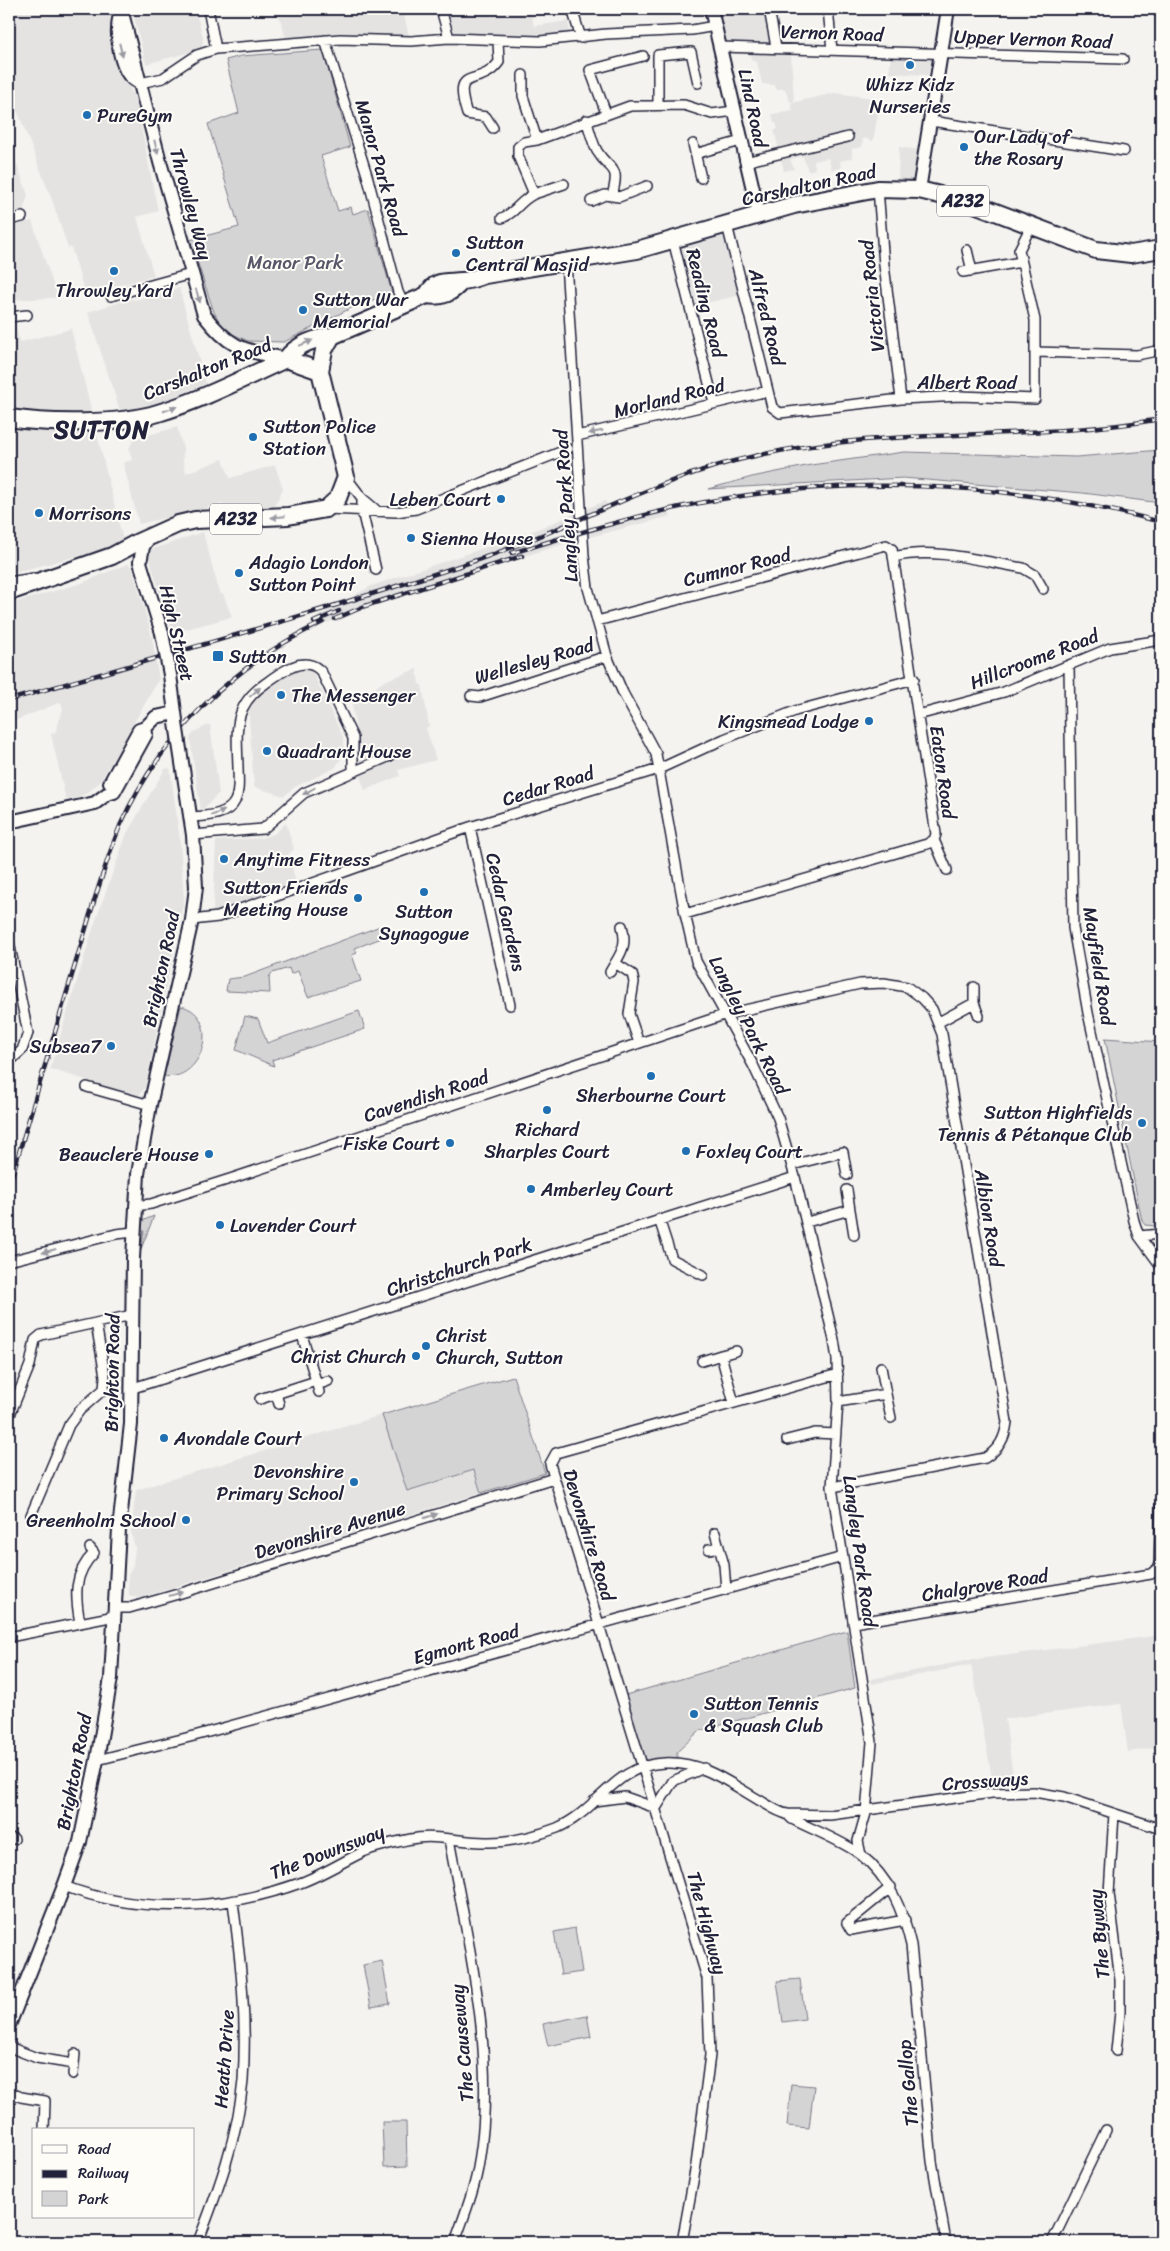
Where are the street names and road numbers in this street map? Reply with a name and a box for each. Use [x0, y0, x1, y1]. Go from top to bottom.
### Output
street label: Vernon Road [780, 15, 886, 51]
street label: Upper Vernon Road [953, 20, 1115, 58]
street label: Lind Road [729, 65, 778, 152]
street label: Manor Park Road [346, 95, 417, 242]
street label: Throwley Way [160, 144, 222, 264]
street label: Carshalton Road [739, 154, 881, 215]
road number: A232 [937, 186, 989, 217]
street label: Victoria Road [850, 237, 894, 354]
street label: Reading Road [676, 245, 736, 363]
street label: Alfred Road [739, 264, 795, 370]
street label: Carshalton Road [138, 327, 278, 410]
street label: Albert Road [916, 366, 1018, 399]
street label: Morland Road [610, 368, 729, 428]
street label: Langley Park Road [544, 427, 588, 583]
road number: A232 [210, 504, 262, 534]
street label: Cumnor Road [680, 537, 796, 596]
street label: High Street [150, 581, 204, 685]
street label: Hillcroome Road [965, 619, 1105, 699]
street label: Wellesley Road [470, 628, 600, 694]
street label: Eaton Road [920, 723, 966, 823]
street label: Cedar Road [498, 756, 600, 816]
street label: Cedar Gardens [476, 849, 536, 975]
street label: Mayfield Road [1073, 904, 1125, 1030]
street label: Brighton Road [133, 906, 190, 1030]
street label: Langley Park Road [700, 949, 799, 1102]
street label: Cavendish Road [359, 1060, 495, 1132]
street label: Albion Road [965, 1166, 1013, 1271]
street label: Christchurch Park [382, 1228, 536, 1306]
street label: Brighton Road [94, 1312, 130, 1432]
street label: Devonshire Road [553, 1465, 625, 1607]
street label: Langley Park Road [833, 1473, 887, 1631]
street label: Devonshire Avenue [250, 1491, 410, 1569]
street label: Chalgrove Road [919, 1558, 1052, 1611]
street label: Egmont Road [409, 1614, 524, 1674]
street label: Brighton Road [47, 1709, 102, 1833]
street label: Crossways [941, 1762, 1029, 1800]
street label: The Downsway [265, 1815, 390, 1889]
street label: The Highway [677, 1868, 737, 1979]
street label: The Byway [1079, 1888, 1119, 1980]
street label: The Causeway [440, 1983, 484, 2103]
street label: Heath Drive [204, 2008, 244, 2110]
street label: The Gallop [888, 2038, 928, 2128]

